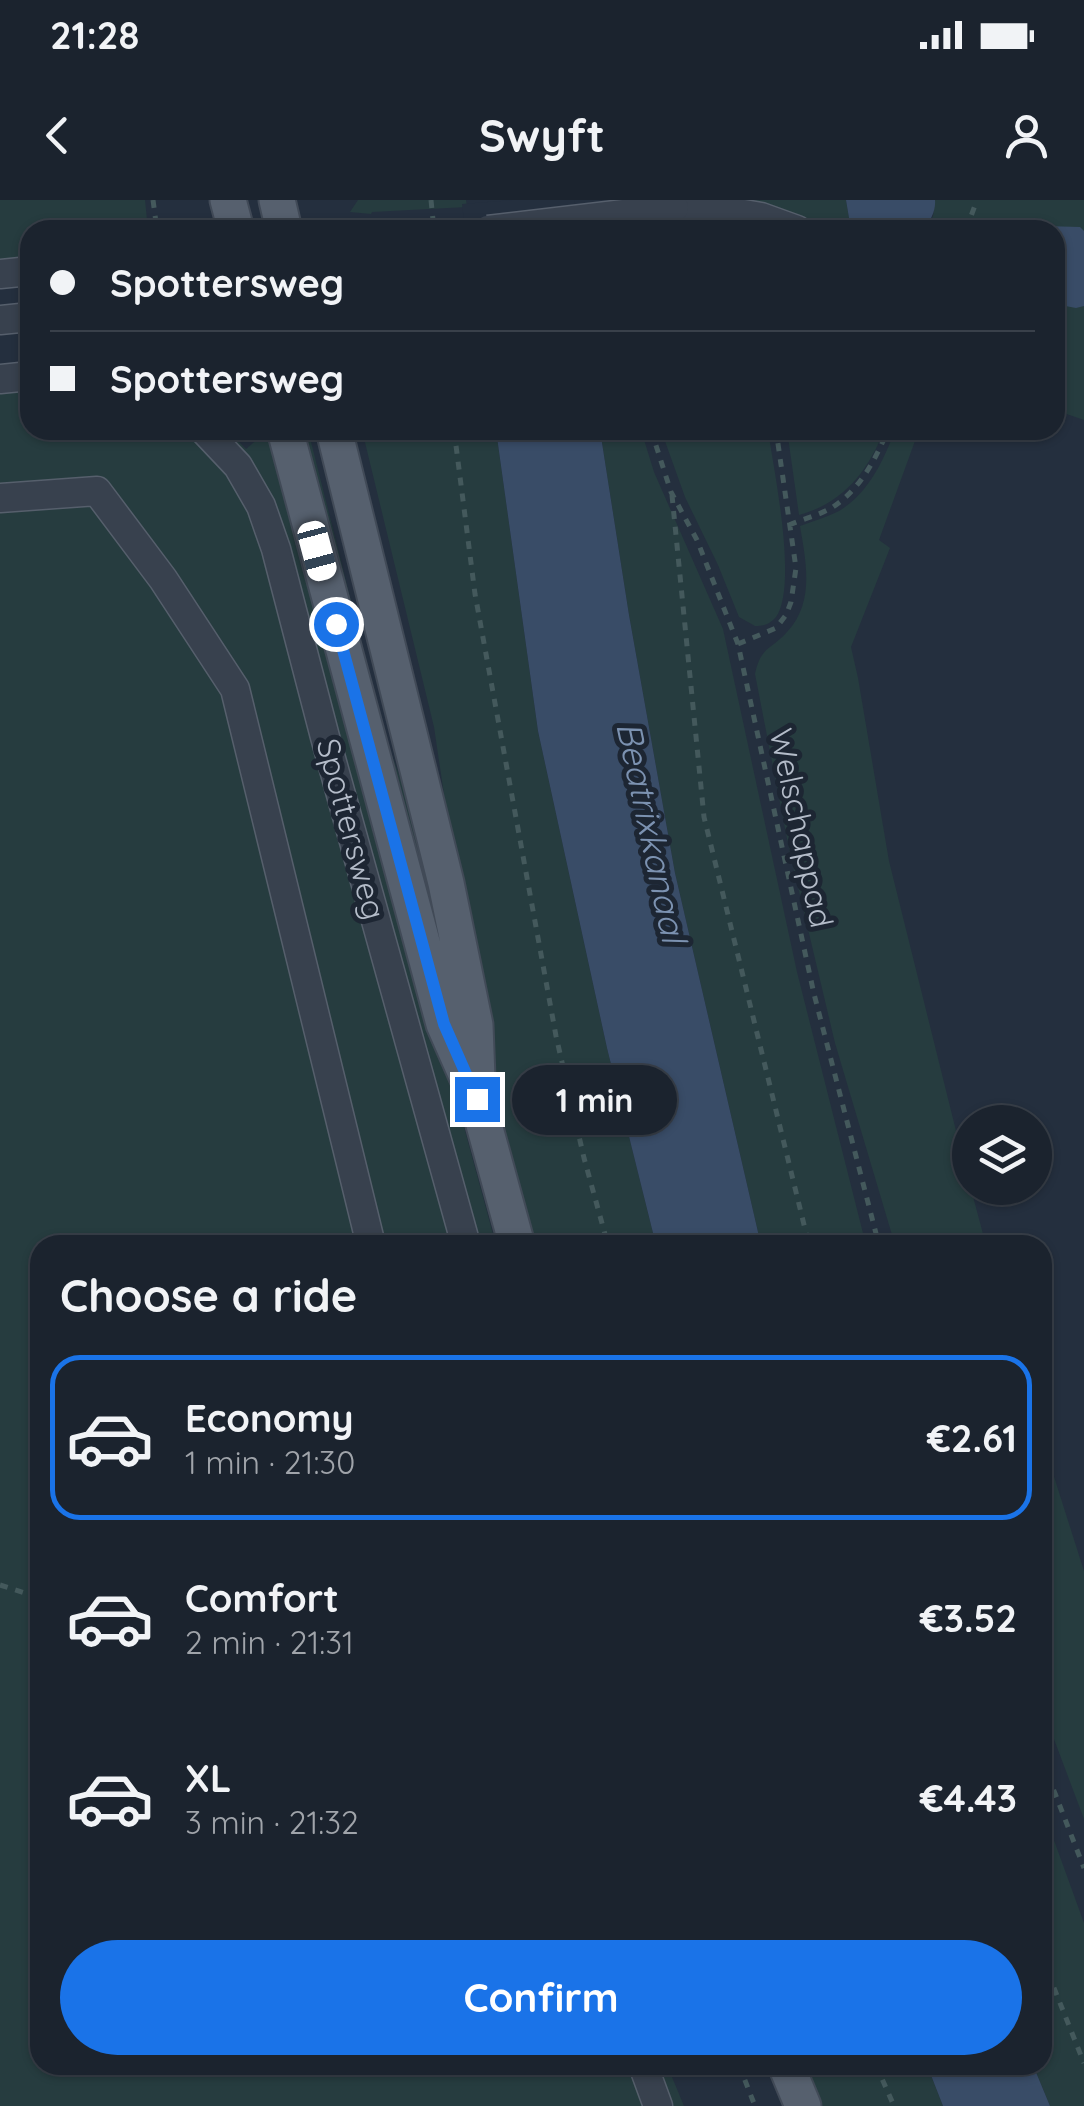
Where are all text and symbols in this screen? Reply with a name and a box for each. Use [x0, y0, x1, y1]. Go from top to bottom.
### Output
text: 21:28 [50, 11, 139, 59]
text: Swyft [479, 107, 605, 163]
icon: back [30, 108, 85, 163]
icon: person [999, 108, 1054, 163]
text: Spottersweg [110, 259, 344, 307]
text: Spottersweg [110, 355, 344, 403]
car [295, 518, 339, 584]
route start [314, 602, 359, 647]
water label: Beatrixkanaal [607, 717, 698, 950]
street label: Welschappad [761, 725, 843, 931]
street label: Spottersweg [309, 734, 395, 924]
callout: 1 min [512, 1064, 677, 1134]
route end [455, 1077, 500, 1122]
text: 1 min [556, 1080, 633, 1120]
map controls [952, 1105, 1052, 1205]
button: layers [952, 1105, 1052, 1205]
text: Choose a ride [60, 1267, 357, 1323]
icon: car [65, 1393, 155, 1483]
text: Economy [185, 1394, 354, 1442]
text: €2.61 [927, 1414, 1017, 1462]
text: 1 min · 21:30 [185, 1442, 355, 1482]
icon: car [65, 1573, 155, 1663]
text: Comfort [185, 1574, 339, 1622]
text: €3.52 [920, 1594, 1017, 1642]
text: 2 min · 21:31 [185, 1622, 354, 1662]
icon: car [65, 1753, 155, 1843]
text: XL [185, 1754, 231, 1802]
text: €4.43 [920, 1774, 1017, 1822]
text: 3 min · 21:32 [185, 1802, 359, 1842]
button: Confirm [60, 1940, 1022, 2055]

